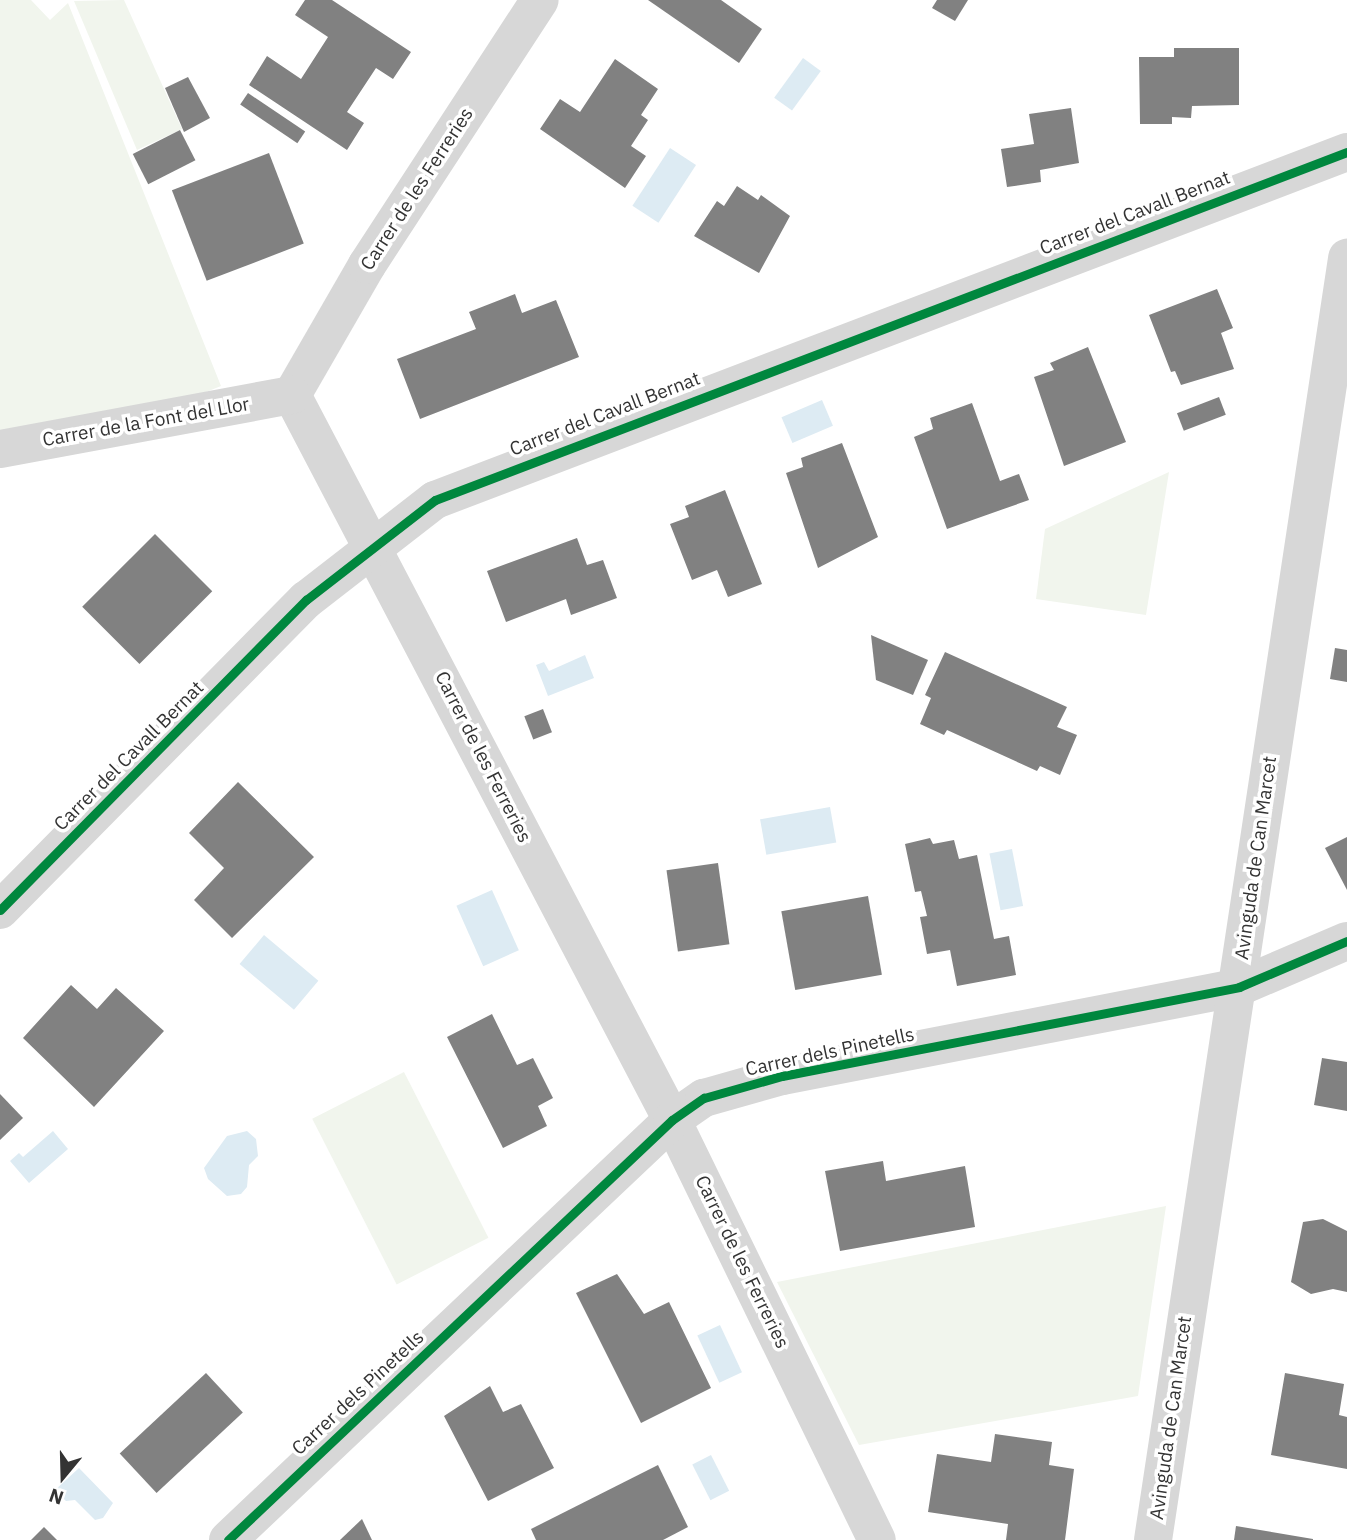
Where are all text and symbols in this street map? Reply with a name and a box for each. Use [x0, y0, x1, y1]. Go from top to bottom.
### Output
street label: Carrer de les Ferreries [356, 103, 478, 275]
street label: Carrer del Cavall Bernat [1037, 166, 1233, 260]
street label: Carrer del Cavall Bernat [507, 367, 703, 461]
street label: Carrer de la Font del Llor [41, 393, 251, 451]
street label: Carrer de les Ferreries [430, 668, 536, 846]
street label: Carrer del Cavall Bernat [50, 677, 208, 835]
street label: Avinguda de Can Marcet [1230, 755, 1282, 961]
street label: Carrer dels Pinetells [743, 1023, 917, 1081]
street label: Carrer de les Ferreries [690, 1172, 794, 1352]
street label: Avinguda de Can Marcet [1145, 1315, 1197, 1521]
street label: Carrer dels Pinetells [287, 1326, 429, 1460]
north arrow [28, 1442, 98, 1512]
text: N [46, 1483, 67, 1510]

